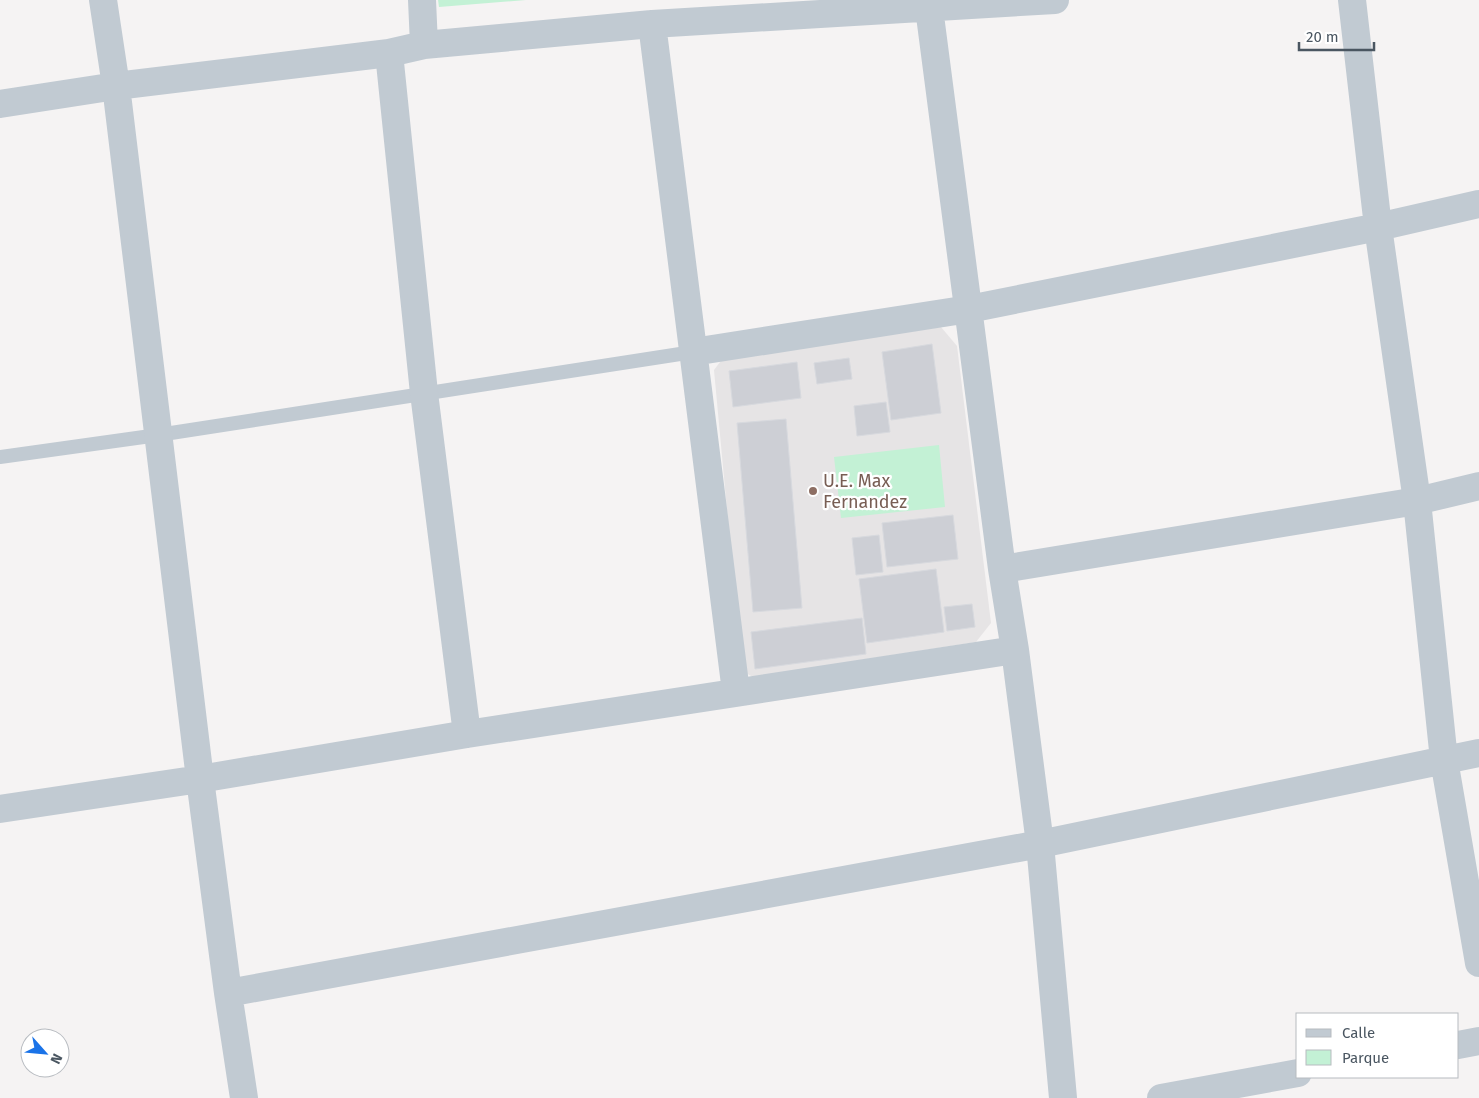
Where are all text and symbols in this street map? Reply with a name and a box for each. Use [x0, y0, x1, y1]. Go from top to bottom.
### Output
scale bar [1299, 20, 1374, 52]
text: 20 m [1306, 28, 1339, 46]
place label: U.E. Max Fernandez [823, 470, 907, 513]
marker: U.E. Max Fernandez [807, 485, 819, 497]
legend [1296, 1013, 1459, 1078]
text: Calle [1342, 1024, 1375, 1042]
north arrow [20, 1028, 70, 1078]
text: Parque [1342, 1049, 1389, 1067]
text: N [46, 1051, 66, 1067]

